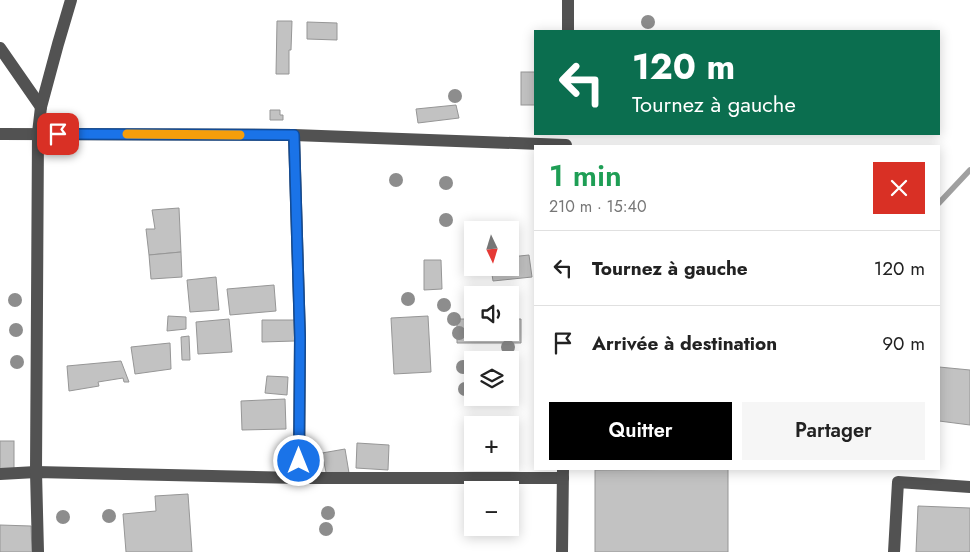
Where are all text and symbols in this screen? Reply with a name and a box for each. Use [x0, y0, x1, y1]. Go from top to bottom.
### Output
text: 120 m [632, 42, 735, 92]
icon: left [549, 50, 614, 115]
text: Tournez à gauche [632, 88, 796, 120]
pin [37, 113, 79, 155]
icon: arrive [44, 120, 72, 148]
text: 1 min [549, 154, 622, 197]
button: close [873, 162, 925, 214]
text: 210 m · 15:40 [549, 195, 647, 218]
north arrow [464, 221, 519, 276]
map controls [464, 221, 519, 536]
icon: left [549, 254, 577, 282]
text: Tournez à gauche [592, 255, 748, 282]
text: 120 m [874, 255, 925, 282]
button: sound [464, 286, 519, 341]
icon: arrive [549, 329, 577, 357]
text: Arrivée à destination [592, 330, 777, 357]
text: 90 m [882, 330, 925, 357]
button: layers [464, 351, 519, 406]
button: Quitter [549, 402, 732, 460]
button: Partager [742, 402, 925, 460]
button: + [464, 416, 519, 471]
position arrow [272, 434, 324, 486]
button: − [464, 481, 519, 536]

